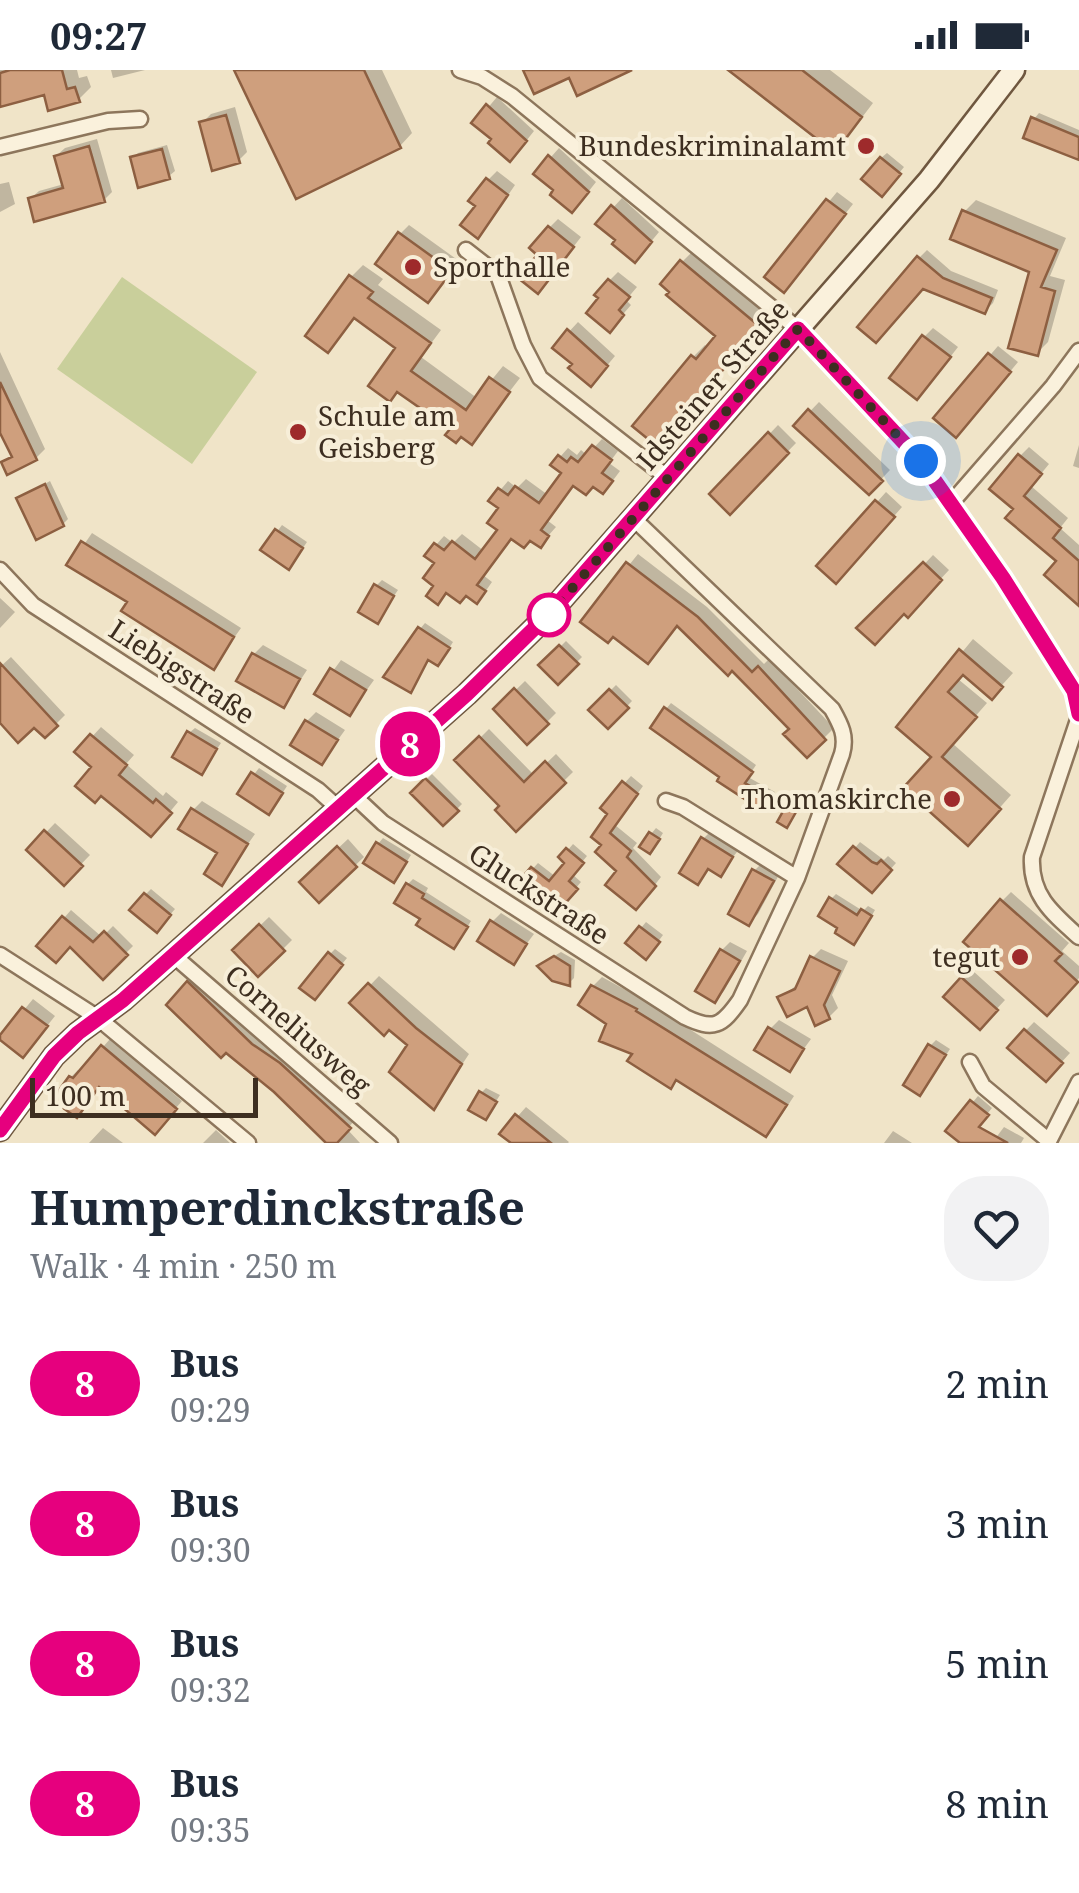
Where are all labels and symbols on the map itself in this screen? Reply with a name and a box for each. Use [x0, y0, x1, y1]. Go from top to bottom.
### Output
place label: Bundeskriminalamt [579, 126, 846, 164]
marker: Bundeskriminalamt [855, 135, 877, 157]
place label: Sporthalle [433, 247, 571, 285]
marker: Sporthalle [402, 256, 424, 278]
street label: Idsteiner Straße [628, 291, 797, 478]
place label: Schule am Geisberg [318, 396, 456, 466]
marker: Schule am Geisberg [287, 421, 309, 443]
your location [896, 436, 946, 486]
unlabelled marker [528, 594, 570, 636]
street label: Liebigstraße [102, 610, 263, 732]
line badge: 8 [378, 712, 442, 776]
place label: Thomaskirche [741, 779, 932, 817]
marker: Thomaskirche [941, 788, 963, 810]
street label: Gluckstraße [462, 833, 617, 953]
place label: tegut [932, 937, 1000, 975]
marker: tegut [1009, 946, 1031, 968]
street label: Corneliusweg [218, 955, 380, 1103]
scale bar [30, 1073, 258, 1118]

